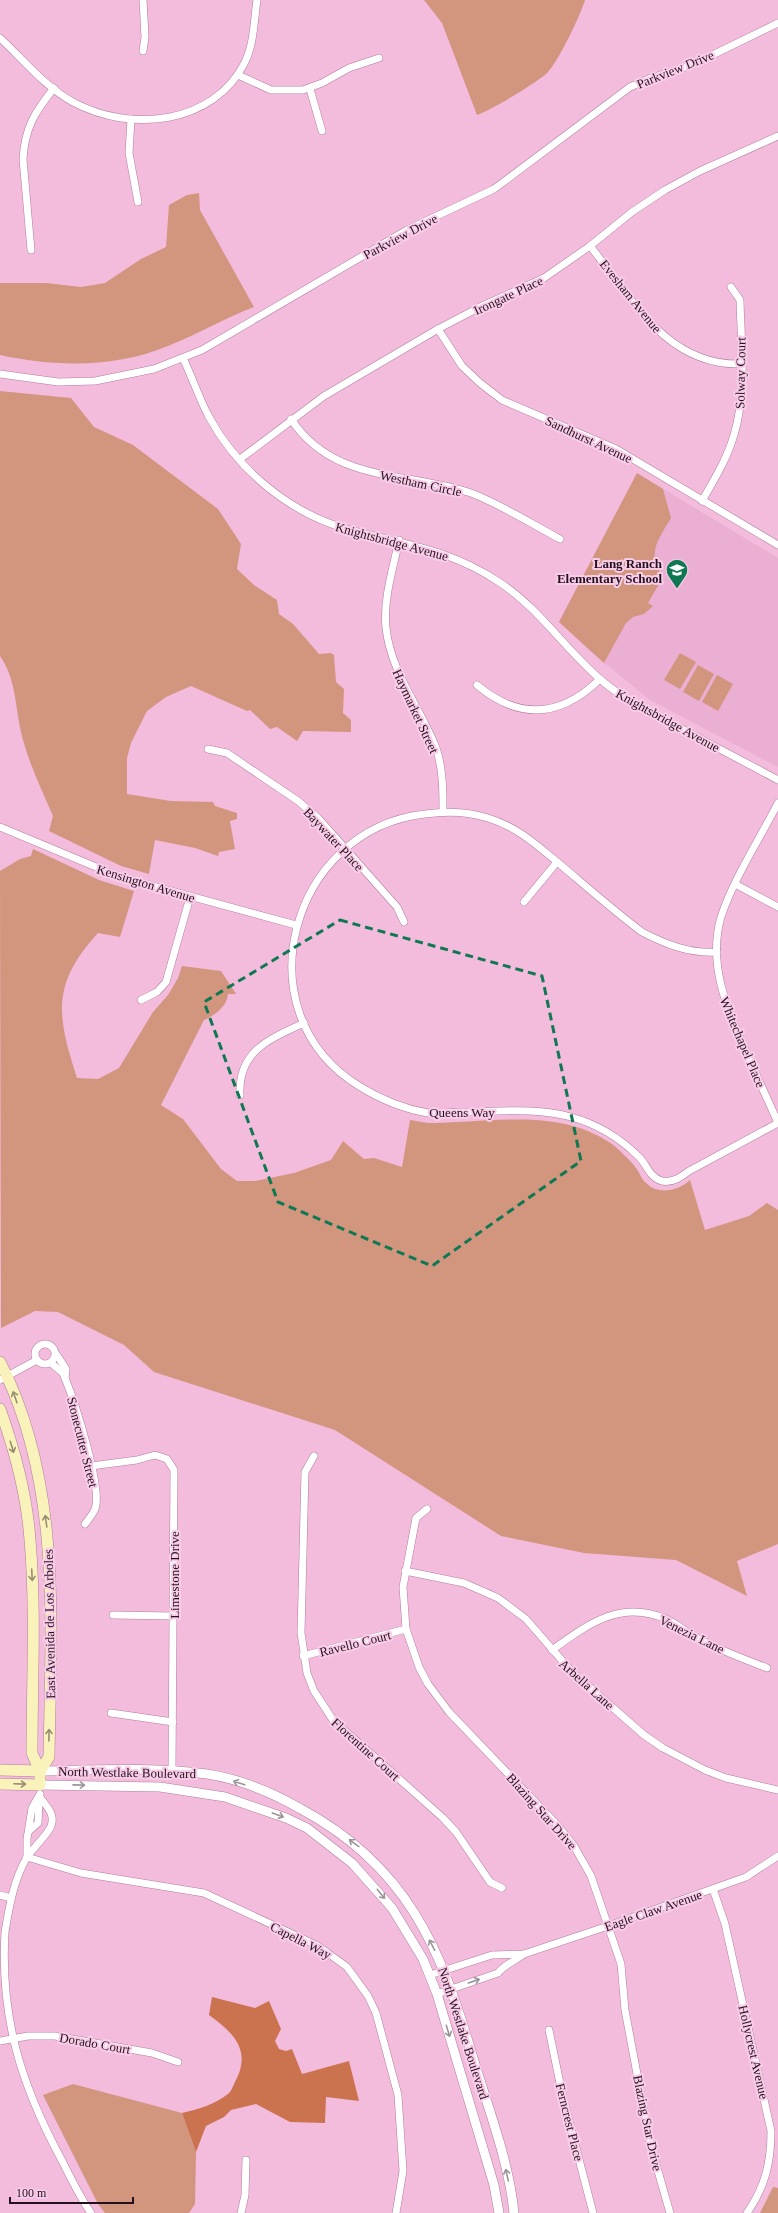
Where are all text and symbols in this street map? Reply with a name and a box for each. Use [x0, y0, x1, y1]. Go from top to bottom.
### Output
street label: Parkview Drive [634, 47, 716, 92]
street label: Parkview Drive [361, 210, 440, 262]
street label: Evesham Avenue [597, 257, 665, 336]
street label: Irongate Place [471, 273, 545, 318]
street label: Solway Court [732, 337, 749, 409]
street label: Sandhurst Avenue [543, 413, 635, 466]
street label: Westham Circle [379, 468, 463, 500]
street label: Knightsbridge Avenue [334, 519, 450, 564]
place label: Lang Ranch Elementary School [557, 556, 663, 586]
school or university icon: Lang Ranch Elementary School [664, 557, 690, 590]
street label: Haymarket Street [389, 667, 442, 756]
street label: Knightsbridge Avenue [613, 686, 722, 755]
street label: Baywater Place [300, 805, 367, 874]
street label: Kensington Avenue [95, 861, 197, 906]
street label: Whitechapel Place [717, 995, 768, 1090]
street label: Queens Way [429, 1105, 495, 1120]
one-way arrow [10, 1392, 18, 1404]
street label: Stonecutter Street [64, 1395, 101, 1489]
one-way arrow [9, 1440, 16, 1453]
one-way arrow [42, 1515, 50, 1528]
street label: Limestone Drive [167, 1531, 182, 1619]
street label: East Avenida de Los Arboles [41, 1549, 58, 1699]
one-way arrow [28, 1568, 35, 1581]
street label: Venezia Lane [657, 1612, 727, 1657]
street label: Ravello Court [318, 1627, 393, 1660]
street label: Arbella Lane [556, 1656, 617, 1713]
street label: Florentine Court [329, 1715, 403, 1784]
one-way arrow [46, 1729, 53, 1742]
street label: North Westlake Boulevard [58, 1764, 197, 1781]
street label: Blazing Star Drive [503, 1770, 580, 1853]
one-way arrow [234, 1778, 246, 1786]
one-way arrow [13, 1781, 26, 1788]
one-way arrow [72, 1782, 85, 1789]
one-way arrow [272, 1812, 284, 1820]
one-way arrow [348, 1839, 359, 1847]
street label: Eagle Claw Avenue [602, 1887, 704, 1934]
one-way arrow [377, 1888, 385, 1899]
street label: Capella Way [268, 1919, 334, 1962]
one-way arrow [428, 1939, 436, 1951]
street label: North Westlake Boulevard [435, 1965, 492, 2102]
one-way arrow [467, 1977, 479, 1985]
street label: Hollycrest Avenue [735, 2004, 772, 2101]
one-way arrow [445, 2025, 452, 2038]
street label: Dorado Court [58, 2030, 132, 2057]
street label: Blazing Star Drive [630, 2074, 665, 2173]
street label: Ferncrest Place [553, 2082, 586, 2163]
one-way arrow [502, 2169, 510, 2182]
scale bar [10, 2179, 133, 2205]
text: 100 m [16, 2186, 47, 2200]

